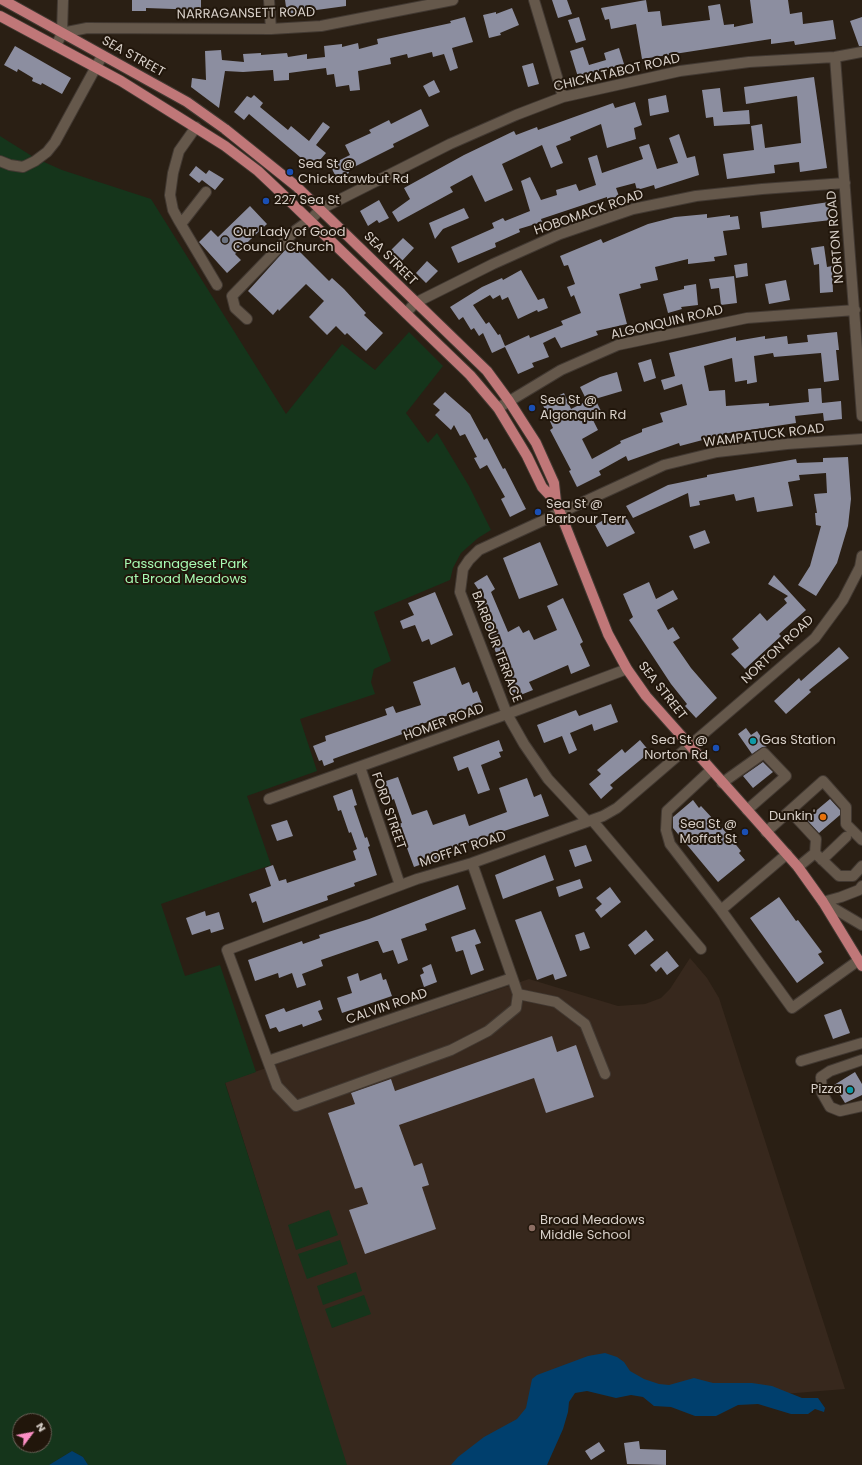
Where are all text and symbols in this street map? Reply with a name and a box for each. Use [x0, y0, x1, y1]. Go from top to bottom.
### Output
street label: NARRAGANSETT ROAD [177, 5, 315, 23]
street label: SEA STREET [99, 33, 167, 81]
street label: CHICKATABOT ROAD [552, 51, 682, 95]
place label: Sea St @ Chickatawbut Rd [298, 157, 409, 188]
marker: Sea St @ Chickatawbut Rd [285, 167, 295, 177]
street label: HOBOMACK ROAD [532, 187, 646, 239]
street label: NORTON ROAD [824, 190, 848, 284]
place label: 227 Sea St [274, 193, 340, 209]
marker: 227 Sea St [261, 196, 271, 206]
place label: Our Lady of Good Council Church [233, 225, 345, 256]
street label: SEA STREET [360, 229, 420, 289]
marker: Our Lady of Good Council Church [220, 235, 230, 245]
street label: ALGONQUIN ROAD [609, 302, 725, 344]
place label: Sea St @ Algonquin Rd [540, 393, 626, 424]
marker: Sea St @ Algonquin Rd [527, 403, 537, 413]
street label: WAMPATUCK ROAD [702, 421, 826, 451]
place label: Sea St @ Barbour Terr [546, 497, 626, 528]
marker: Sea St @ Barbour Terr [533, 507, 543, 517]
park label: Passanageset Park at Broad Meadows [124, 557, 248, 588]
street label: BARBOUR TERRACE [468, 589, 524, 705]
street label: NORTON ROAD [739, 613, 817, 687]
street label: SEA STREET [634, 659, 690, 723]
street label: HOMER ROAD [402, 701, 486, 745]
place label: Sea St @ Norton Rd [644, 733, 708, 764]
place label: Gas Station [761, 733, 836, 749]
marker: Gas Station [748, 736, 758, 746]
marker: Sea St @ Norton Rd [711, 743, 721, 753]
street label: FORD STREET [368, 771, 408, 851]
place label: Dunkin' [769, 809, 815, 825]
marker: Dunkin' [818, 812, 828, 822]
place label: Sea St @ Moffat St [680, 817, 737, 848]
marker: Sea St @ Moffat St [740, 827, 750, 837]
street label: MOFFAT ROAD [418, 829, 508, 871]
street label: CALVIN ROAD [344, 986, 430, 1028]
place label: Pizza [811, 1082, 842, 1098]
marker: Pizza [845, 1085, 855, 1095]
place label: Broad Meadows Middle School [540, 1213, 645, 1244]
marker: Broad Meadows Middle School [527, 1223, 537, 1233]
north arrow [12, 1413, 52, 1453]
text: N [32, 1419, 50, 1435]

